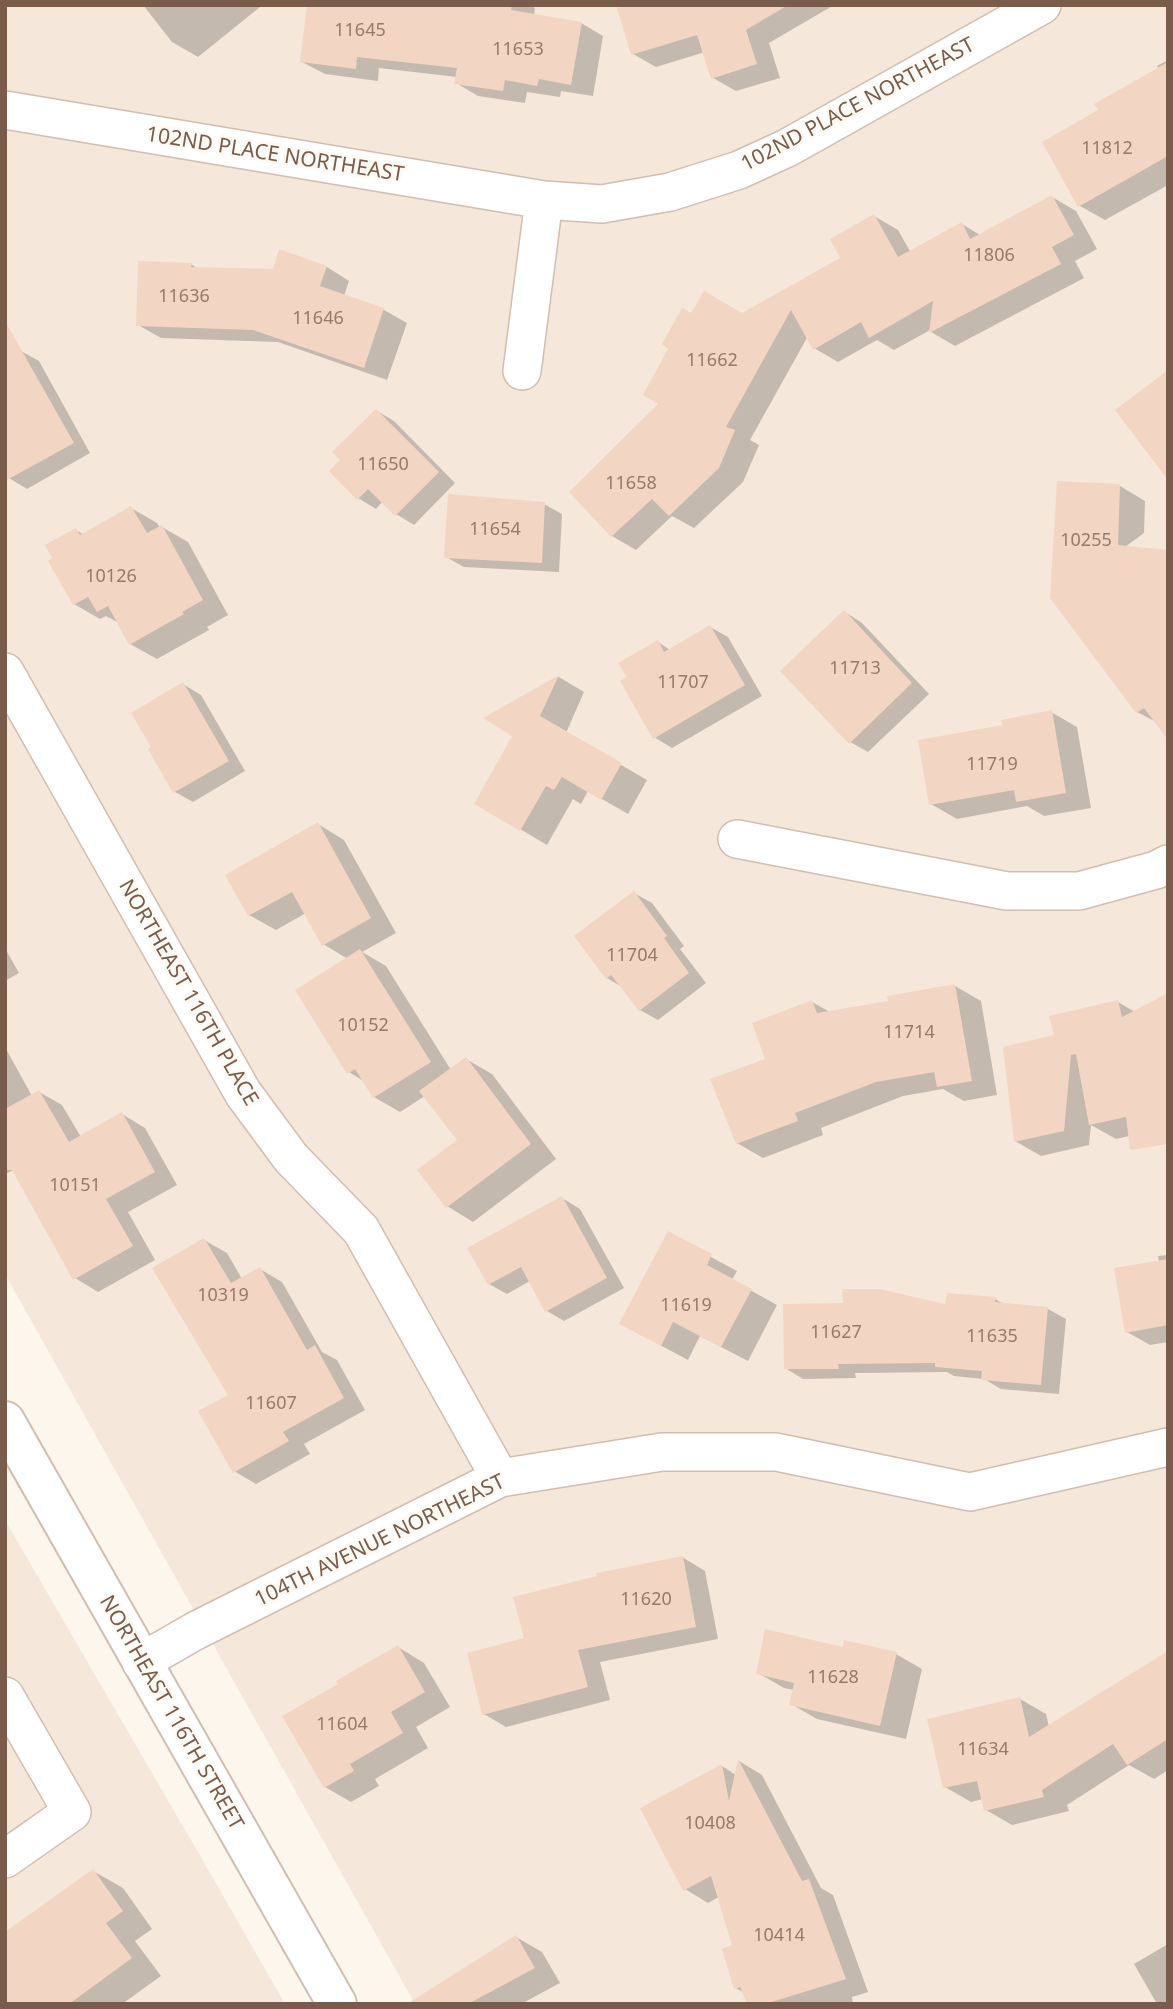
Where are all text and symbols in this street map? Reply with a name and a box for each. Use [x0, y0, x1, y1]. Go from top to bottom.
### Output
house number: 11645 [334, 20, 386, 42]
street label: 102ND PLACE NORTHEAST [737, 33, 979, 177]
house number: 11653 [492, 39, 544, 61]
street label: 102ND PLACE NORTHEAST [144, 122, 406, 188]
house number: 11812 [1081, 138, 1133, 160]
house number: 11806 [963, 245, 1015, 267]
house number: 11636 [158, 286, 210, 308]
house number: 11646 [292, 308, 344, 330]
house number: 11662 [686, 350, 738, 372]
house number: 11650 [357, 454, 409, 476]
house number: 11658 [605, 473, 657, 495]
house number: 11654 [469, 519, 521, 541]
house number: 10255 [1060, 530, 1112, 552]
house number: 10126 [85, 566, 137, 588]
house number: 11713 [829, 658, 881, 680]
house number: 11707 [657, 672, 709, 694]
house number: 11719 [966, 754, 1018, 776]
street label: NORTHEAST 116TH PLACE [113, 875, 263, 1111]
house number: 11704 [606, 945, 658, 967]
house number: 10152 [337, 1015, 389, 1037]
house number: 11714 [883, 1022, 935, 1044]
house number: 10151 [49, 1175, 101, 1197]
house number: 10319 [197, 1285, 249, 1307]
house number: 11619 [660, 1295, 712, 1317]
house number: 11627 [810, 1322, 862, 1344]
house number: 11635 [966, 1326, 1018, 1348]
house number: 11607 [245, 1393, 297, 1415]
street label: 104TH AVENUE NORTHEAST [251, 1469, 509, 1613]
house number: 11620 [620, 1589, 672, 1611]
street label: NORTHEAST 116TH STREET [93, 1591, 249, 1835]
house number: 11628 [807, 1667, 859, 1689]
house number: 11604 [316, 1714, 368, 1736]
house number: 11634 [957, 1739, 1009, 1761]
house number: 10408 [684, 1813, 736, 1835]
house number: 10414 [753, 1925, 805, 1947]

